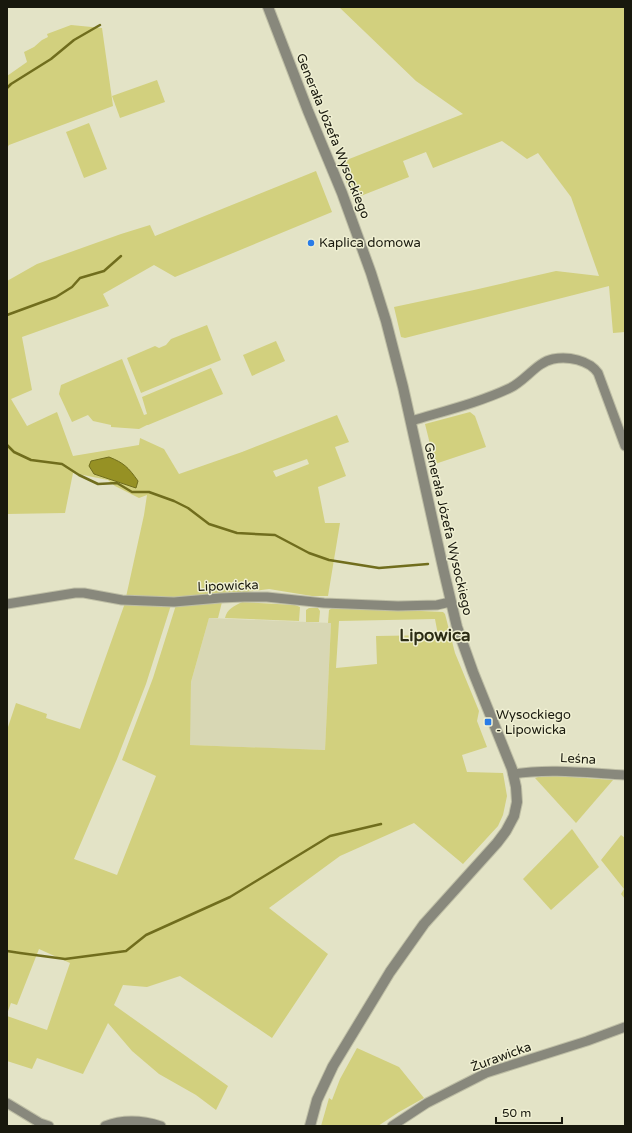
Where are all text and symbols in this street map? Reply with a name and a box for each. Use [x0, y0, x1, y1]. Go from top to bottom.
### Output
street label: Generała Józefa Wysockiego [292, 51, 374, 221]
place label: Kaplica domowa [319, 235, 421, 251]
marker: Kaplica domowa [306, 238, 316, 248]
street label: Generała Józefa Wysockiego [420, 441, 476, 617]
street label: Lipowicka [197, 577, 259, 595]
district label: Lipowica [399, 625, 471, 646]
place label: Wysockiego - Lipowicka [496, 707, 571, 738]
marker: Wysockiego - Lipowicka [483, 717, 493, 727]
street label: Leśna [559, 750, 597, 768]
street label: Żurawicka [469, 1039, 533, 1075]
scale bar [496, 1099, 562, 1125]
text: 50 m [502, 1106, 531, 1120]

